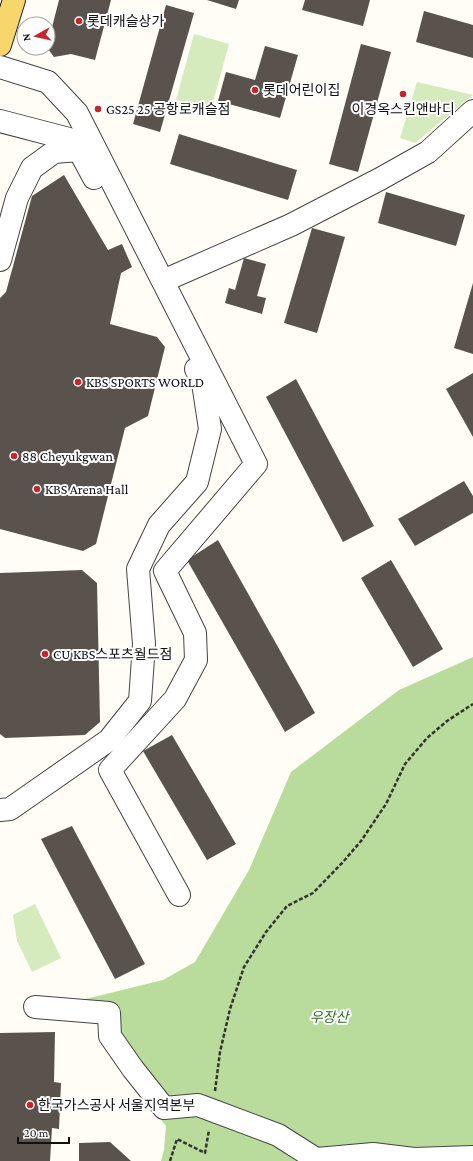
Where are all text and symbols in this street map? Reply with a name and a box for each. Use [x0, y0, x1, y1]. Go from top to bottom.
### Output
place label: 롯데캐슬상가 [87, 13, 164, 29]
north arrow [16, 16, 56, 56]
marker: 롯데캐슬상가 [74, 16, 84, 26]
text: N [20, 32, 33, 42]
place label: 롯데어린이집 [263, 82, 340, 98]
marker: 롯데어린이집 [250, 85, 260, 95]
marker: 이경옥스킨앤바디 [398, 89, 408, 99]
place label: GS25 25 공항로캐슬점 [106, 101, 231, 117]
place label: 이경옥스킨앤바디 [351, 101, 455, 117]
marker: GS25 25 공항로캐슬점 [93, 104, 103, 114]
place label: KBS SPORTS WORLD [86, 374, 204, 390]
marker: KBS SPORTS WORLD [73, 377, 83, 387]
place label: 88 Cheyukgwan [22, 448, 114, 464]
marker: 88 Cheyukgwan [9, 451, 19, 461]
place label: KBS Arena Hall [45, 481, 129, 497]
marker: KBS Arena Hall [32, 484, 42, 494]
place label: CU KBS스포츠월드점 [53, 646, 173, 662]
marker: CU KBS스포츠월드점 [40, 649, 50, 659]
park label: 우장산 [310, 1009, 350, 1025]
place label: 한국가스공사 서울지역본부 [38, 1097, 195, 1113]
marker: 한국가스공사 서울지역본부 [25, 1100, 35, 1110]
scale bar [18, 1119, 69, 1145]
text: 20 m [24, 1126, 49, 1140]

